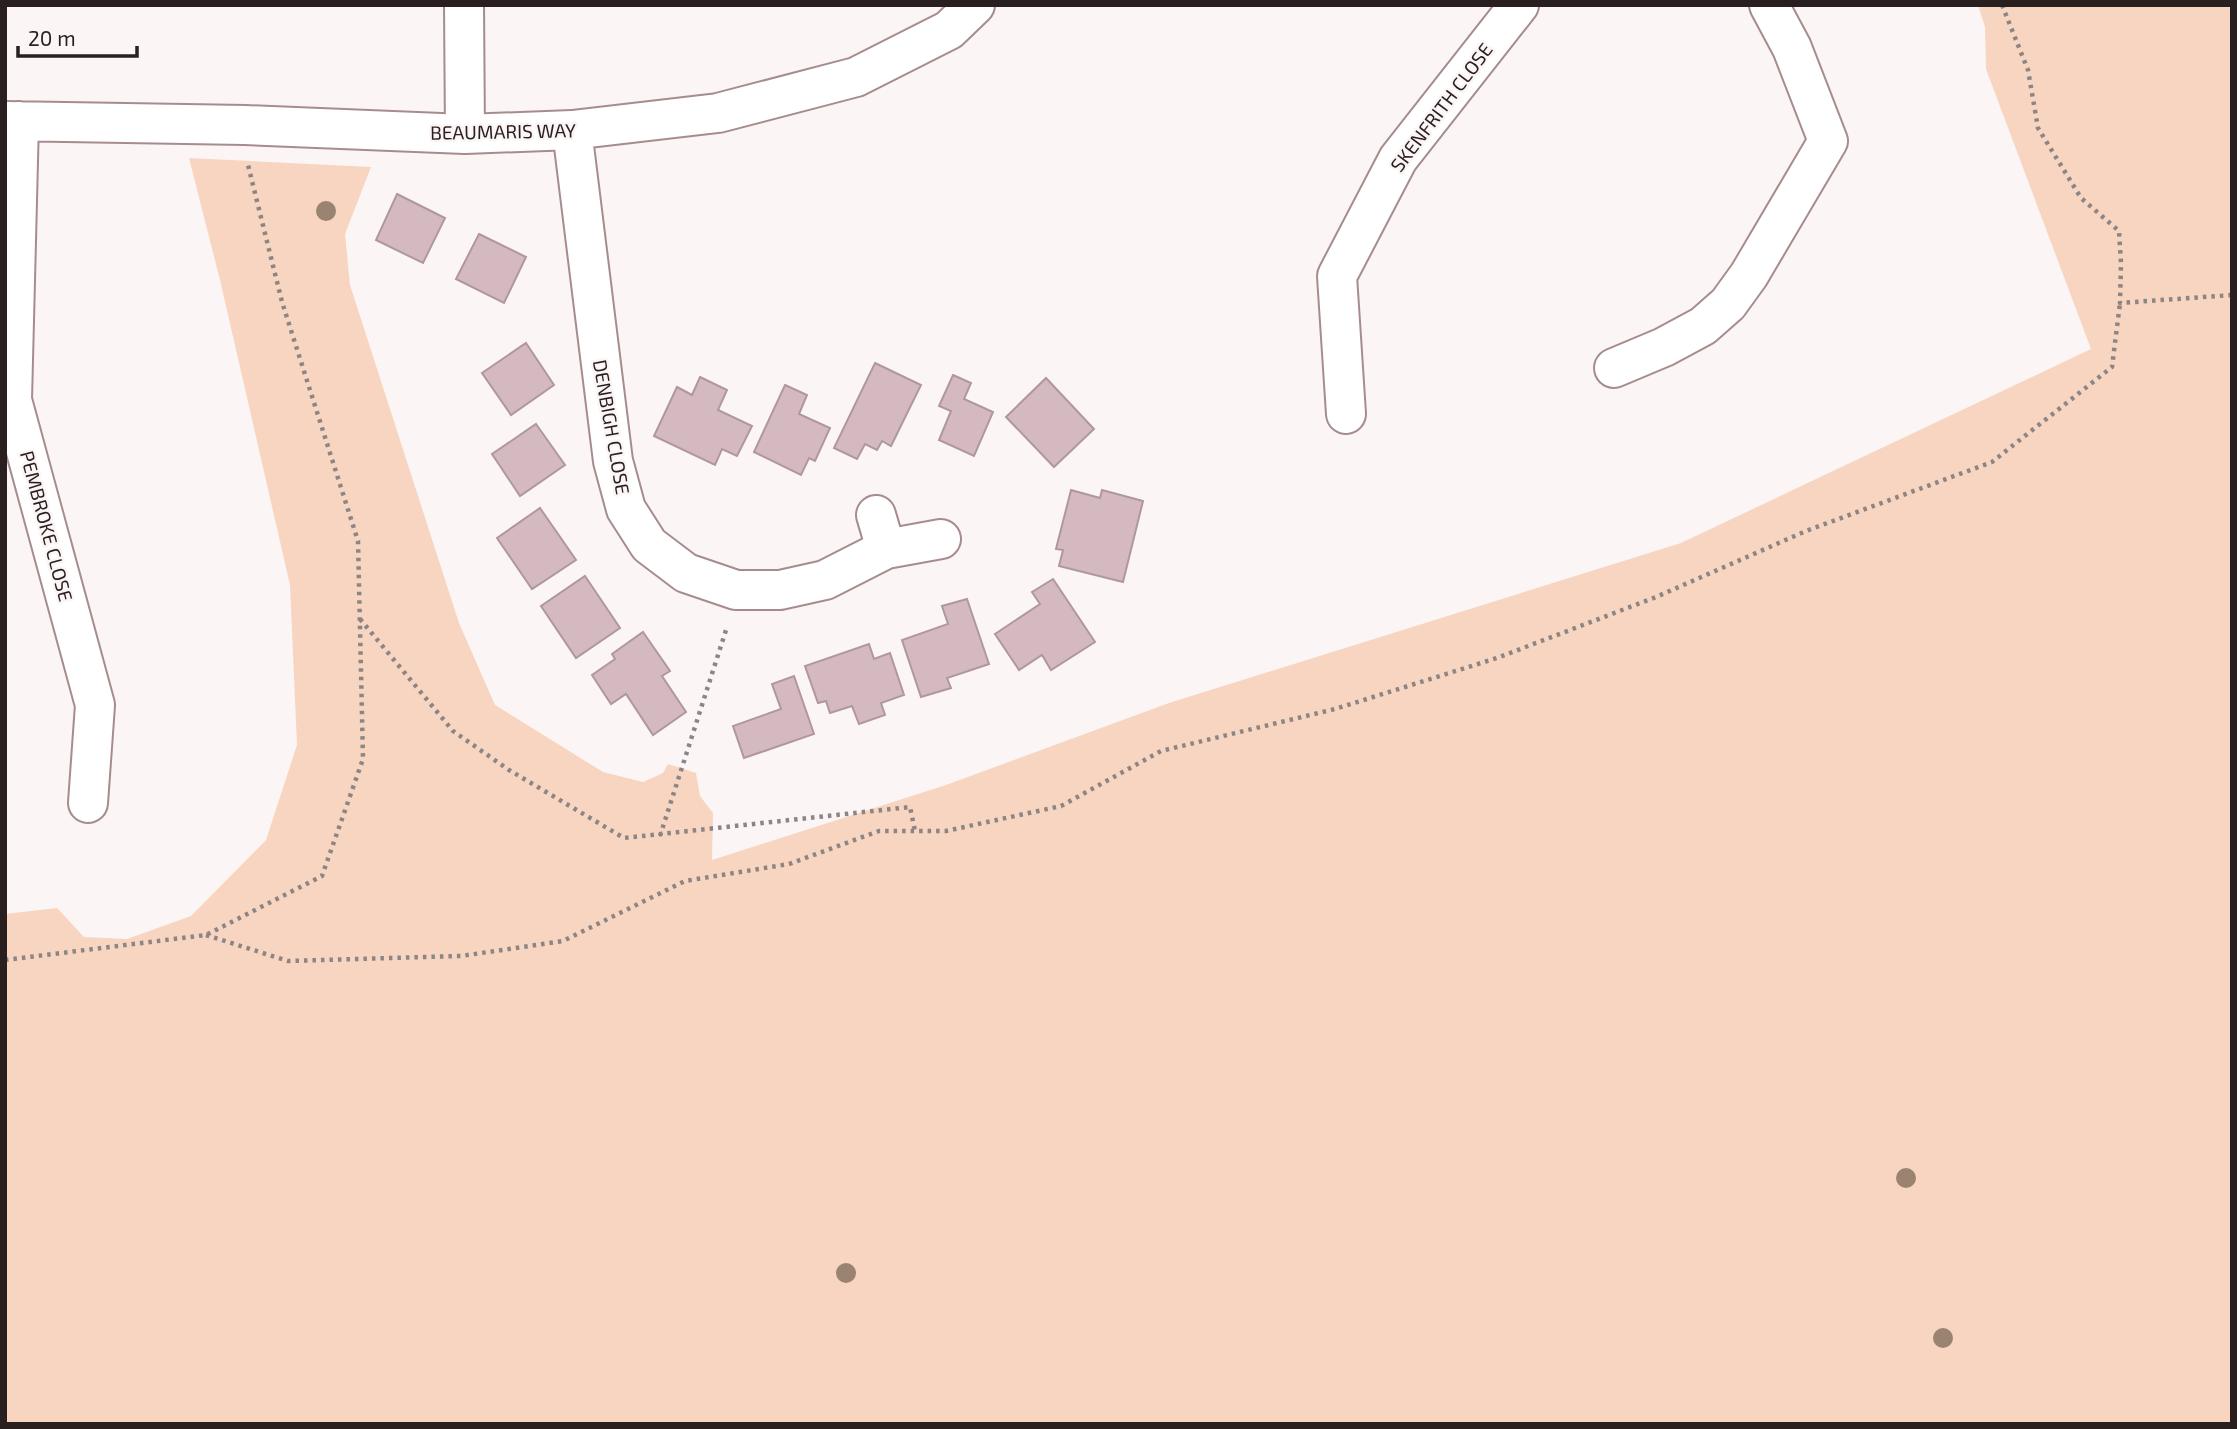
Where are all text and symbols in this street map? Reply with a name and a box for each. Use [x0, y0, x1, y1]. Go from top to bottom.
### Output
scale bar [18, 14, 136, 58]
text: 20 m [28, 25, 76, 50]
street label: SKENFRITH CLOSE [1385, 38, 1497, 176]
street label: BEAUMARIS WAY [430, 118, 576, 144]
street label: DENBIGH CLOSE [589, 358, 635, 496]
street label: PEMBROKE CLOSE [16, 448, 78, 604]

